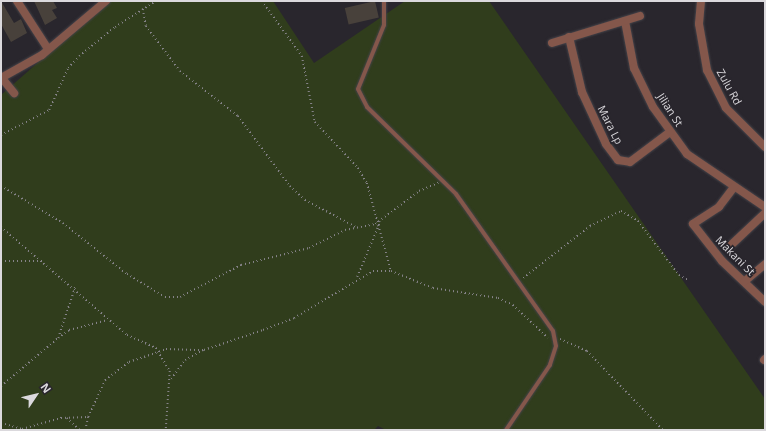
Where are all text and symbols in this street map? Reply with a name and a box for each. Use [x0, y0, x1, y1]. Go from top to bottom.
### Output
street label: Zulu Rd [714, 67, 744, 107]
street label: Jilian St [654, 91, 686, 129]
street label: Mara Lp [595, 103, 625, 147]
street label: Makani St [713, 234, 757, 278]
north arrow [16, 375, 56, 415]
text: N [38, 380, 55, 396]

